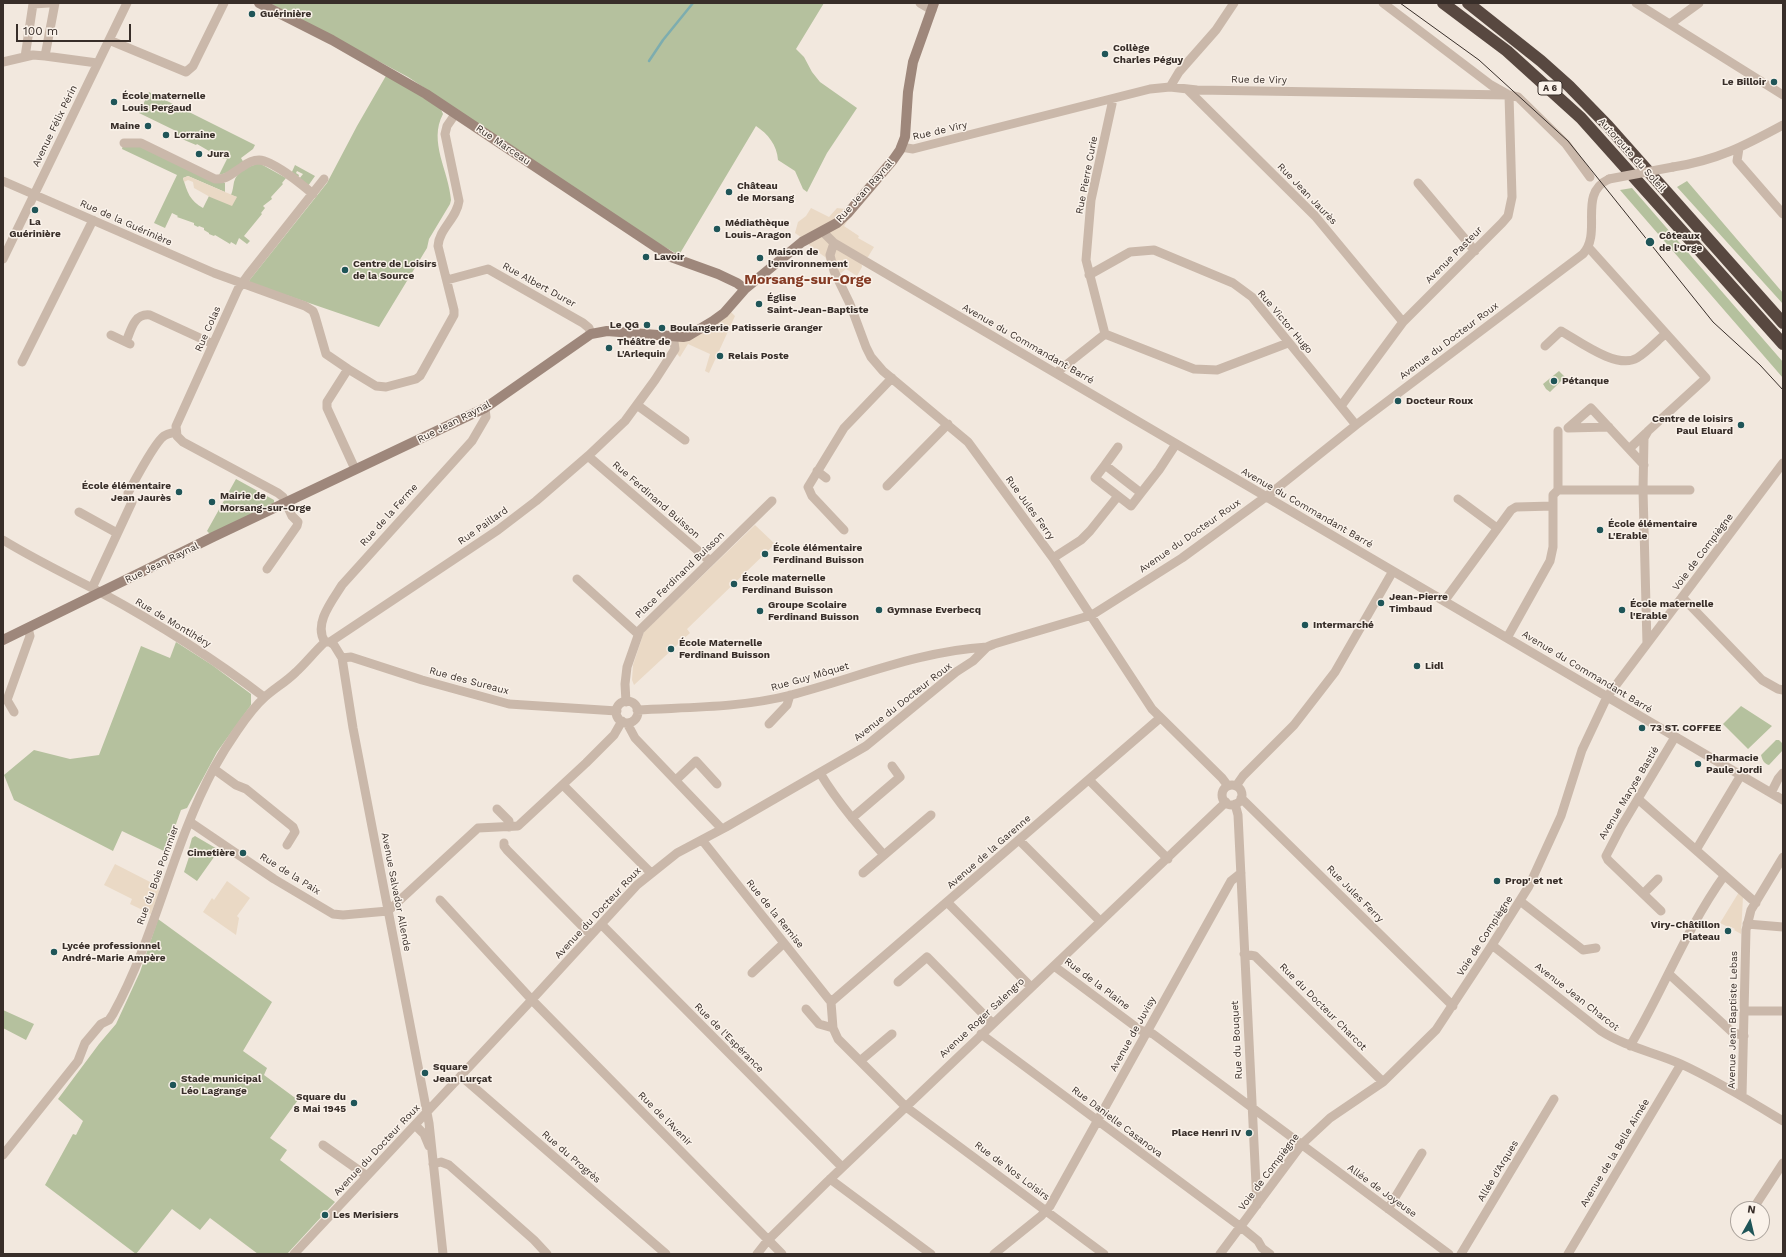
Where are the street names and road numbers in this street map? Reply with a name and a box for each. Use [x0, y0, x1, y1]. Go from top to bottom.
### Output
street label: Rue de Viry [1231, 74, 1287, 86]
road number: A 6 [1538, 81, 1562, 95]
street label: Avenue Félix Périn [30, 83, 80, 169]
street label: Autoroute du Soleil [1596, 116, 1668, 194]
street label: Rue de Viry [912, 119, 968, 143]
street label: Rue Marceau [473, 122, 533, 168]
street label: Rue Pierre Curie [1074, 135, 1100, 215]
street label: Rue Jean Raynal [834, 157, 896, 225]
street label: Rue Jean Jaurès [1275, 161, 1339, 227]
street label: Rue de la Guérinière [78, 197, 174, 249]
street label: Avenue Pasteur [1423, 224, 1485, 286]
street label: Rue Albert Durer [500, 260, 578, 310]
street label: Rue Victor Hugo [1255, 288, 1315, 356]
street label: Avenue du Docteur Roux [1397, 300, 1501, 382]
street label: Avenue du Commandant Barré [960, 301, 1096, 387]
street label: Rue Colas [193, 304, 223, 354]
street label: Rue Jean Raynal [415, 398, 493, 446]
street label: Rue Ferdinand Buisson [610, 459, 702, 541]
street label: Avenue du Commandant Barré [1239, 465, 1375, 551]
street label: Rue Jules Ferry [1003, 474, 1057, 542]
street label: Rue de la Ferme [358, 481, 420, 549]
street label: Avenue du Docteur Roux [1137, 496, 1243, 576]
street label: Rue Paillard [456, 504, 510, 548]
street label: Voie de Compiègne [1670, 511, 1736, 593]
street label: Place Ferdinand Buisson [633, 529, 727, 621]
street label: Rue Jean Raynal [123, 540, 201, 586]
street label: Rue de Montlhéry [133, 596, 213, 650]
street label: Avenue du Commandant Barré [1520, 628, 1654, 716]
street label: Rue Guy Môquet [770, 660, 850, 694]
street label: Avenue du Docteur Roux [852, 660, 954, 744]
street label: Rue des Sureaux [428, 665, 510, 697]
street label: Avenue Maryse Bastié [1596, 744, 1662, 842]
street label: Avenue de la Garenne [945, 812, 1033, 892]
street label: Rue du Bois Pommier [134, 824, 182, 926]
street label: Avenue Salvador Allende [379, 832, 413, 952]
street label: Rue de la Paix [257, 851, 323, 897]
street label: Rue Jules Ferry [1324, 863, 1386, 925]
street label: Avenue du Docteur Roux [552, 865, 644, 961]
street label: Rue de la Remise [744, 877, 806, 951]
street label: Voie de Compiègne [1454, 893, 1516, 979]
street label: Avenue Jean Baptiste Lebas [1726, 951, 1740, 1089]
street label: Rue de la Plaine [1062, 955, 1132, 1013]
street label: Avenue Jean Charcot [1532, 960, 1622, 1034]
street label: Rue du Docteur Charcot [1277, 961, 1369, 1053]
street label: Avenue Roger Salengro [937, 975, 1027, 1061]
street label: Avenue de Juvisy [1107, 994, 1159, 1074]
street label: Rue du Bouquet [1229, 1000, 1245, 1080]
street label: Rue de l'Espérance [692, 1001, 766, 1075]
street label: Rue Danielle Casanova [1069, 1084, 1165, 1160]
street label: Rue de l'Avenir [635, 1089, 695, 1149]
street label: Avenue de la Belle Aimée [1578, 1097, 1652, 1209]
street label: Avenue du Docteur Roux [331, 1102, 423, 1198]
street label: Rue du Progrès [539, 1128, 603, 1186]
street label: Voie de Compiègne [1236, 1131, 1302, 1213]
street label: Allée d'Arques [1475, 1138, 1521, 1204]
street label: Rue de Nos Loisirs [972, 1139, 1052, 1203]
street label: Allée de Joyeuse [1345, 1162, 1419, 1220]

